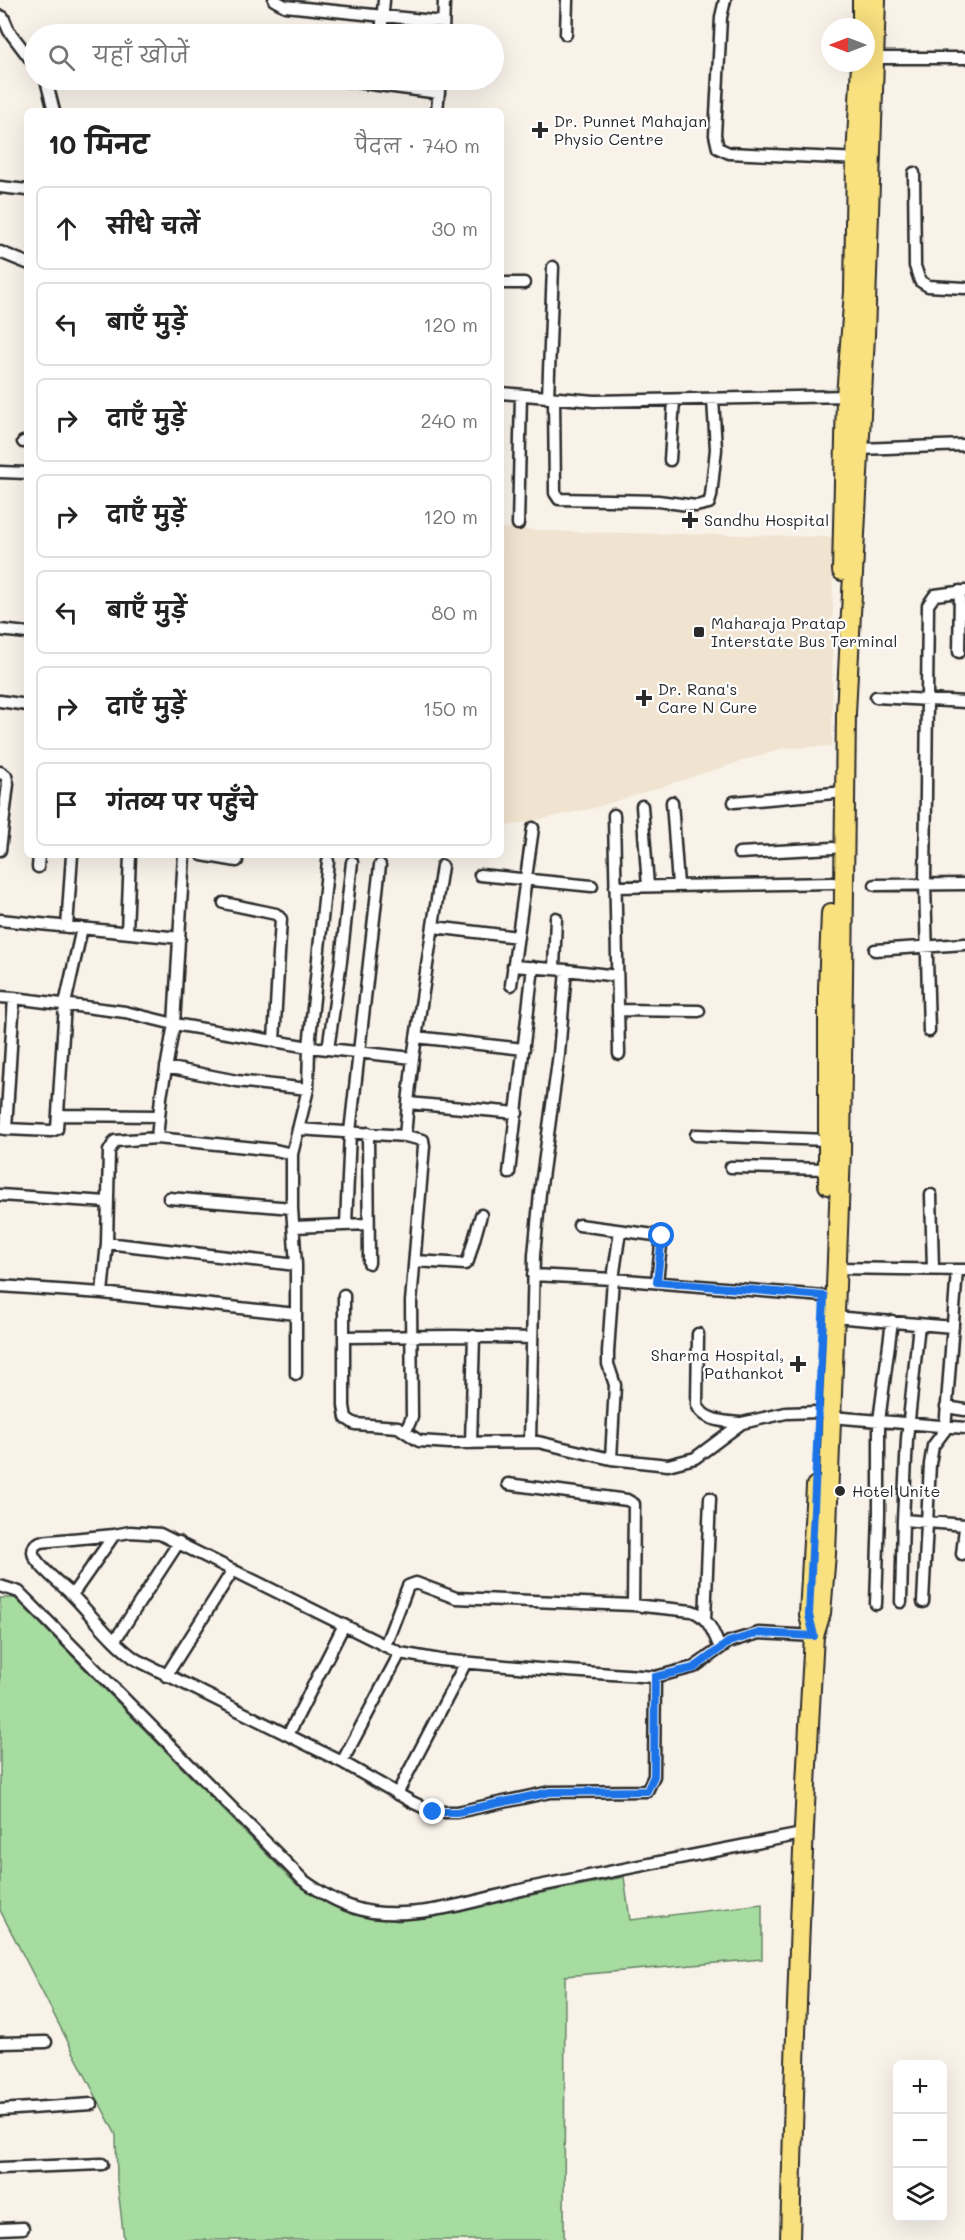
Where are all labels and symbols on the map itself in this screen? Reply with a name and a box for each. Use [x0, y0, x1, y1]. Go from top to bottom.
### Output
north arrow [821, 18, 875, 72]
place label: Dr. Punnet Mahajan Physio Centre [554, 110, 707, 149]
marker: Dr. Punnet Mahajan Physio Centre [531, 121, 549, 139]
place label: Sandhu Hospital [704, 509, 829, 530]
marker: Sandhu Hospital [681, 511, 699, 529]
place label: Maharaja Pratap Interstate Bus Terminal [711, 612, 898, 651]
marker: Maharaja Pratap Interstate Bus Terminal [692, 625, 706, 639]
place label: Dr. Rana's Care N Cure [658, 678, 758, 717]
marker: Dr. Rana's Care N Cure [635, 689, 653, 707]
route start [648, 1222, 674, 1248]
place label: Sharma Hospital, Pathankot [651, 1344, 784, 1383]
marker: Sharma Hospital, Pathankot [789, 1355, 807, 1373]
place label: Hotel Unite [852, 1480, 940, 1501]
marker: Hotel Unite [833, 1484, 847, 1498]
route end [419, 1798, 445, 1824]

